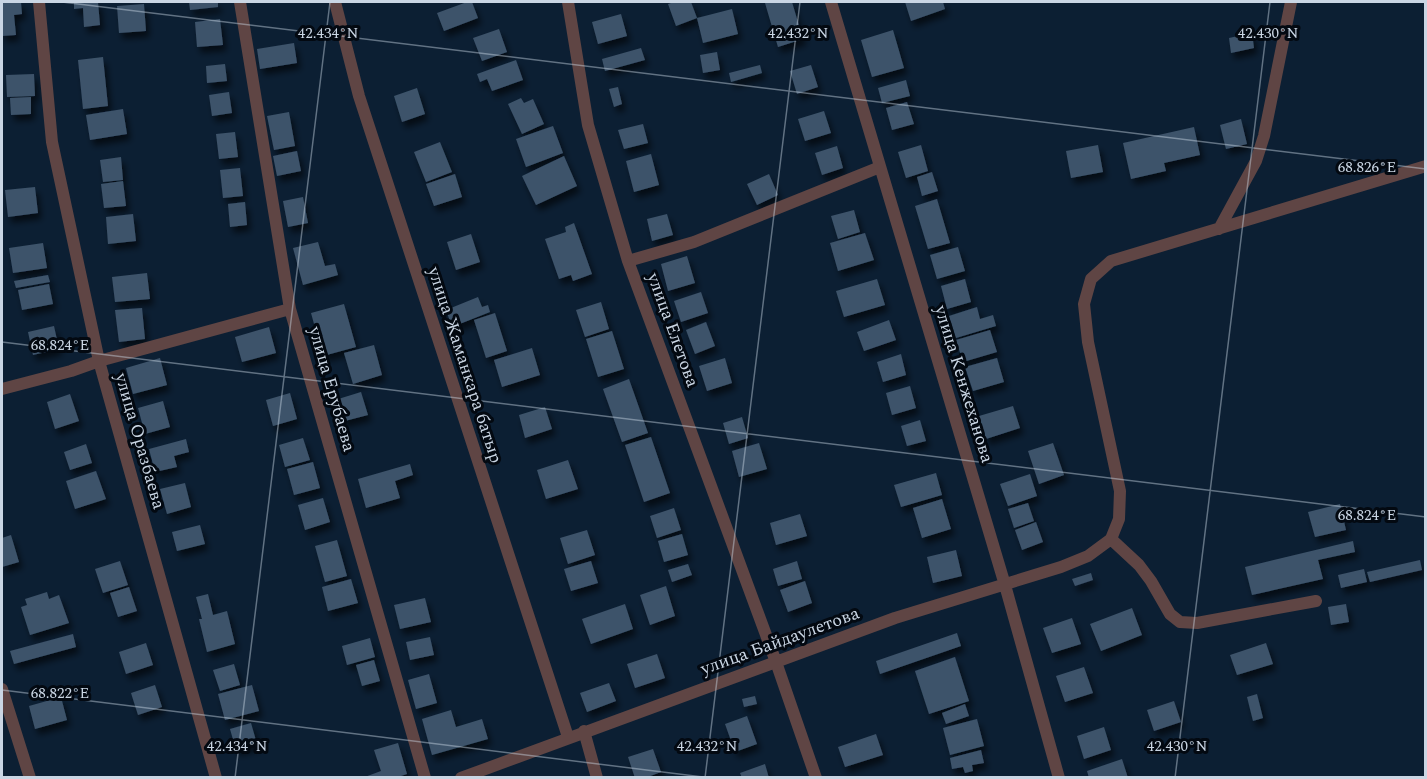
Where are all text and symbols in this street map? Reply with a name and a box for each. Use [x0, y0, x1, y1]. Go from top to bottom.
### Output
text: 42.434°N [298, 22, 358, 45]
text: 42.432°N [768, 22, 828, 45]
text: 42.430°N [1238, 22, 1298, 45]
text: 68.826°E [1338, 156, 1396, 179]
street label: улица Жаманкара батыр [420, 262, 509, 467]
street label: улица Елетова [639, 268, 706, 391]
street label: улица Кенжеханова [927, 301, 1001, 466]
street label: улица Ерубаева [301, 322, 363, 455]
text: 68.824°E [31, 334, 89, 357]
street label: улица Оразбаева [107, 369, 172, 513]
text: 68.824°E [1338, 504, 1396, 527]
street label: улица Байдаулетова [696, 600, 863, 683]
text: 68.822°E [31, 682, 89, 705]
text: 42.434°N [207, 735, 267, 758]
text: 42.432°N [677, 735, 737, 758]
text: 42.430°N [1147, 735, 1207, 758]

